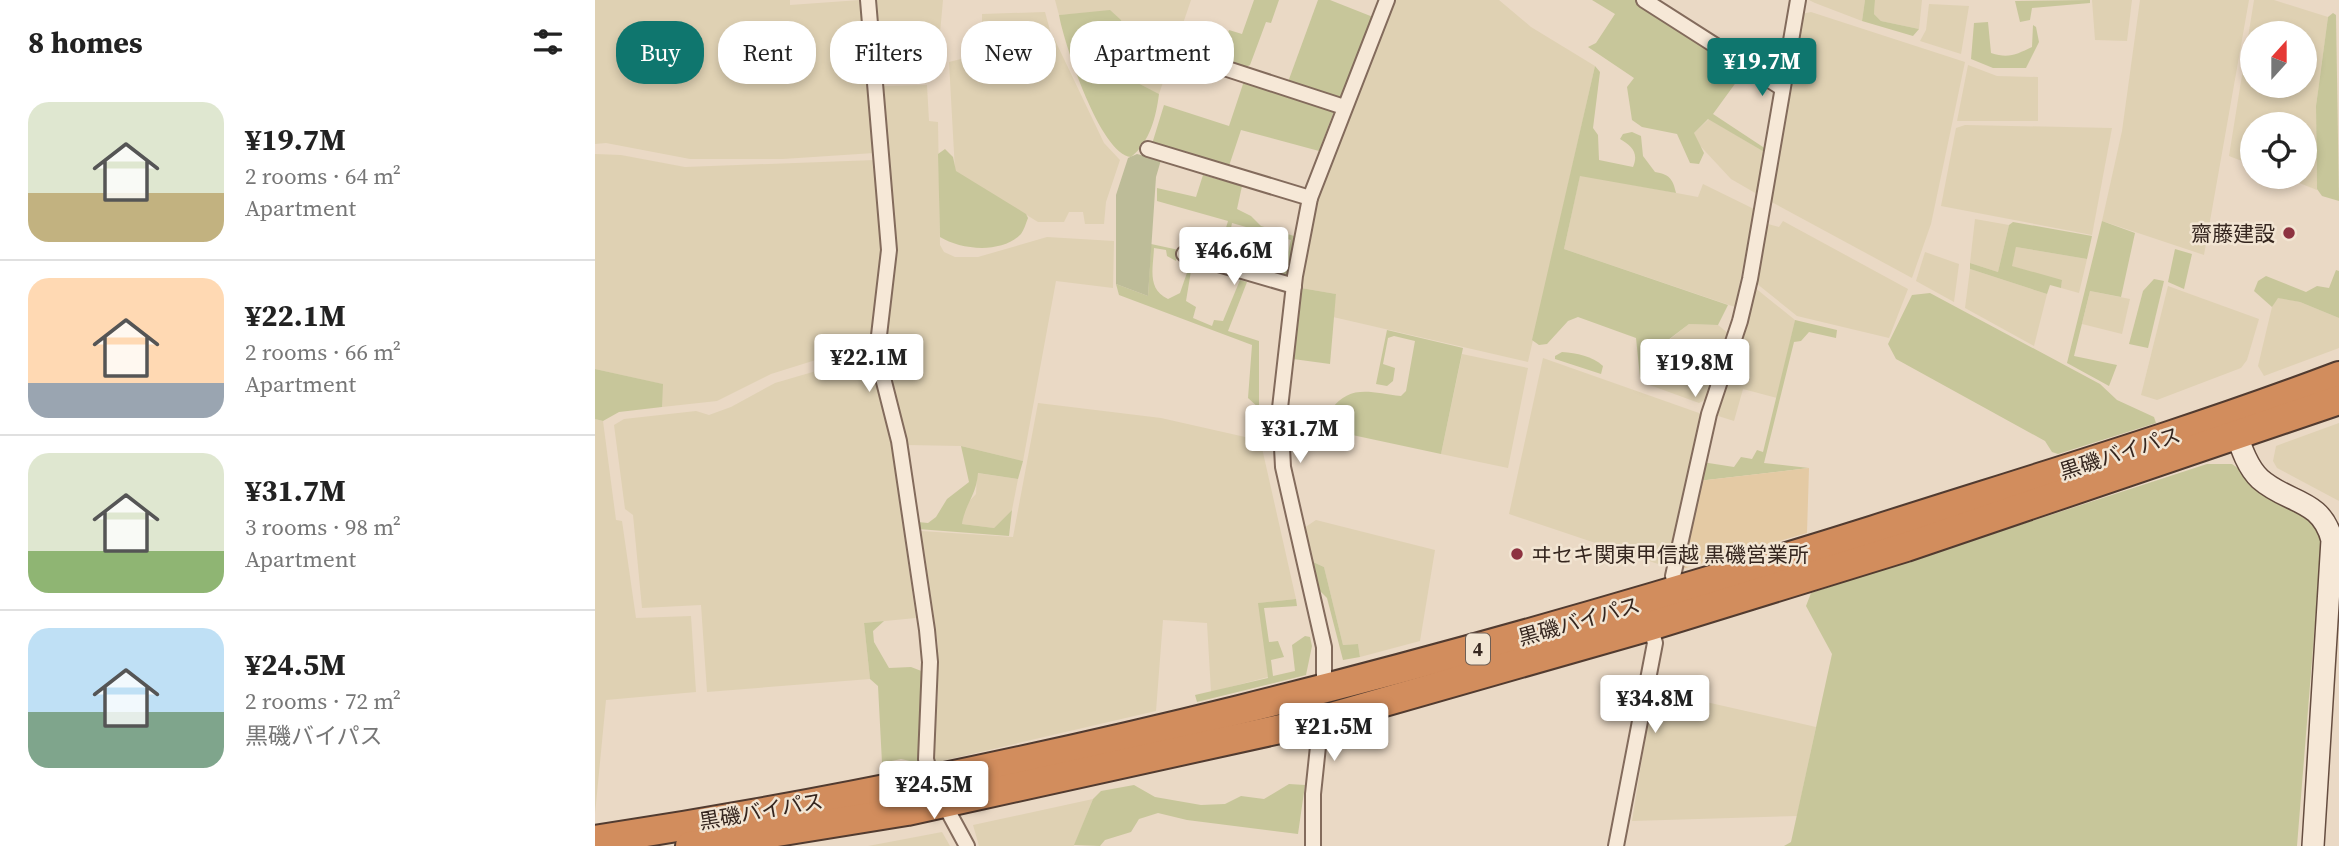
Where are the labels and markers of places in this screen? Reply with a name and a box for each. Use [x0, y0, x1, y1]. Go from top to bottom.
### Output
pin: ¥19.7M [1705, 38, 1819, 98]
place label: 齋藤建設 [2191, 219, 2275, 248]
marker: 齋藤建設 [2281, 225, 2297, 241]
pin: ¥46.6M [1177, 228, 1291, 287]
pin: ¥22.1M [812, 334, 926, 394]
pin: ¥19.8M [1638, 340, 1752, 399]
pin: ¥31.7M [1243, 406, 1357, 465]
place label: ヰセキ関東甲信越 黒磯営業所 [1531, 540, 1809, 569]
marker: ヰセキ関東甲信越 黒磯営業所 [1509, 546, 1525, 562]
pin: ¥34.8M [1598, 676, 1712, 735]
pin: ¥21.5M [1277, 704, 1391, 763]
pin: ¥24.5M [877, 762, 991, 821]

